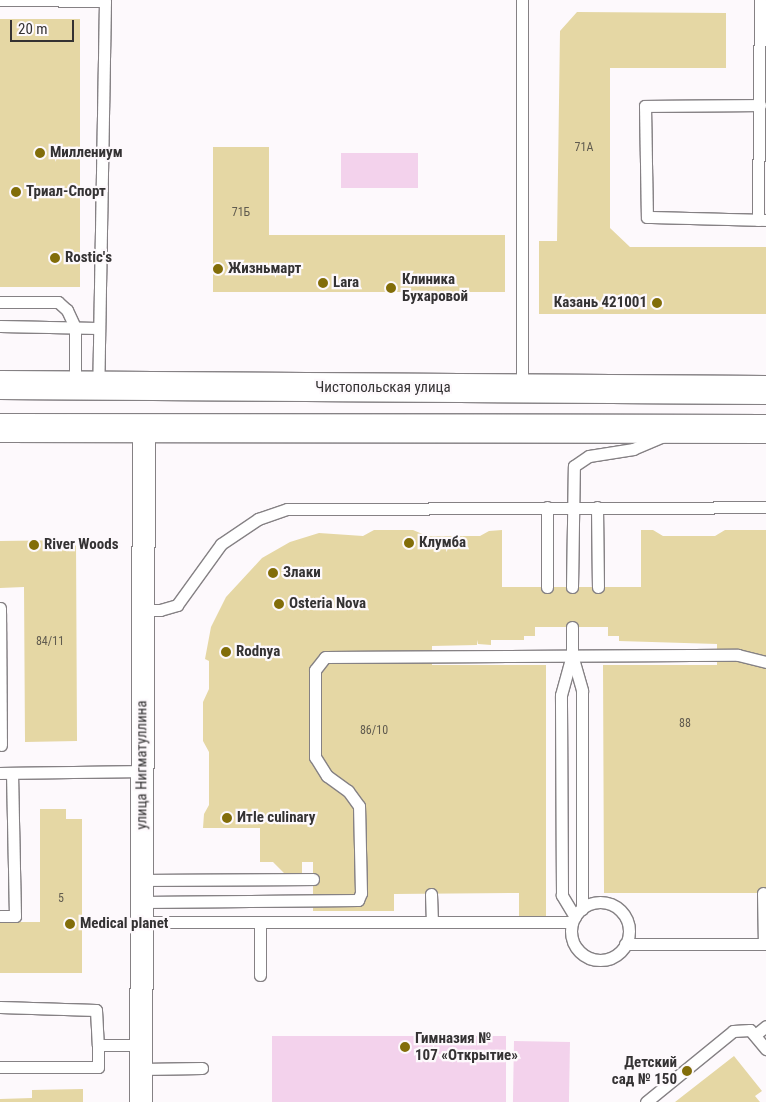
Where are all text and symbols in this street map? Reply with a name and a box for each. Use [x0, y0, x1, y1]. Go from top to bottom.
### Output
scale bar [12, 10, 76, 42]
text: 20 m [18, 20, 48, 38]
house number: 71А [575, 141, 593, 155]
place label: Миллениум [50, 144, 123, 162]
marker: Миллениум [34, 147, 46, 159]
place label: Триал-Спорт [26, 183, 106, 201]
marker: Триал-Спорт [10, 186, 22, 198]
house number: 71Б [232, 206, 250, 220]
place label: Rostiс's [65, 249, 112, 267]
marker: Rostiс's [49, 252, 61, 264]
place label: Жизньмарт [228, 260, 301, 278]
marker: Жизньмарт [212, 263, 224, 275]
place label: Клиника Бухаровой [402, 270, 468, 305]
place label: Lara [333, 274, 359, 292]
marker: Lara [317, 277, 329, 289]
marker: Клиника Бухаровой [384, 281, 398, 295]
place label: Казань 421001 [554, 294, 647, 312]
marker: Казань 421001 [651, 297, 663, 309]
street label: Чистопольская улица [315, 379, 451, 397]
place label: Клумба [419, 534, 466, 552]
place label: River Woods [44, 536, 119, 554]
marker: Клумба [403, 537, 415, 549]
marker: River Woods [28, 539, 40, 551]
place label: Злаки [283, 564, 321, 582]
marker: Злаки [267, 567, 279, 579]
place label: Osteria Nova [289, 595, 366, 613]
marker: Osteria Nova [273, 598, 285, 610]
house number: 84/11 [36, 635, 64, 649]
place label: Rodnya [236, 643, 280, 661]
marker: Rodnya [220, 646, 232, 658]
street label: улица Нигматуллина [133, 700, 151, 830]
house number: 88 [679, 717, 691, 731]
house number: 86/10 [360, 724, 388, 738]
place label: Итle culinary [237, 809, 315, 827]
marker: Итle culinary [221, 812, 233, 824]
house number: 5 [58, 892, 64, 906]
place label: Medical planet [80, 915, 168, 933]
marker: Medical planet [64, 918, 76, 930]
place label: Гимназия № 107 «Открытие» [415, 1029, 518, 1064]
marker: Гимназия № 107 «Открытие» [399, 1041, 411, 1053]
place label: Детский сад № 150 [612, 1053, 677, 1088]
marker: Детский сад № 150 [681, 1065, 693, 1077]

